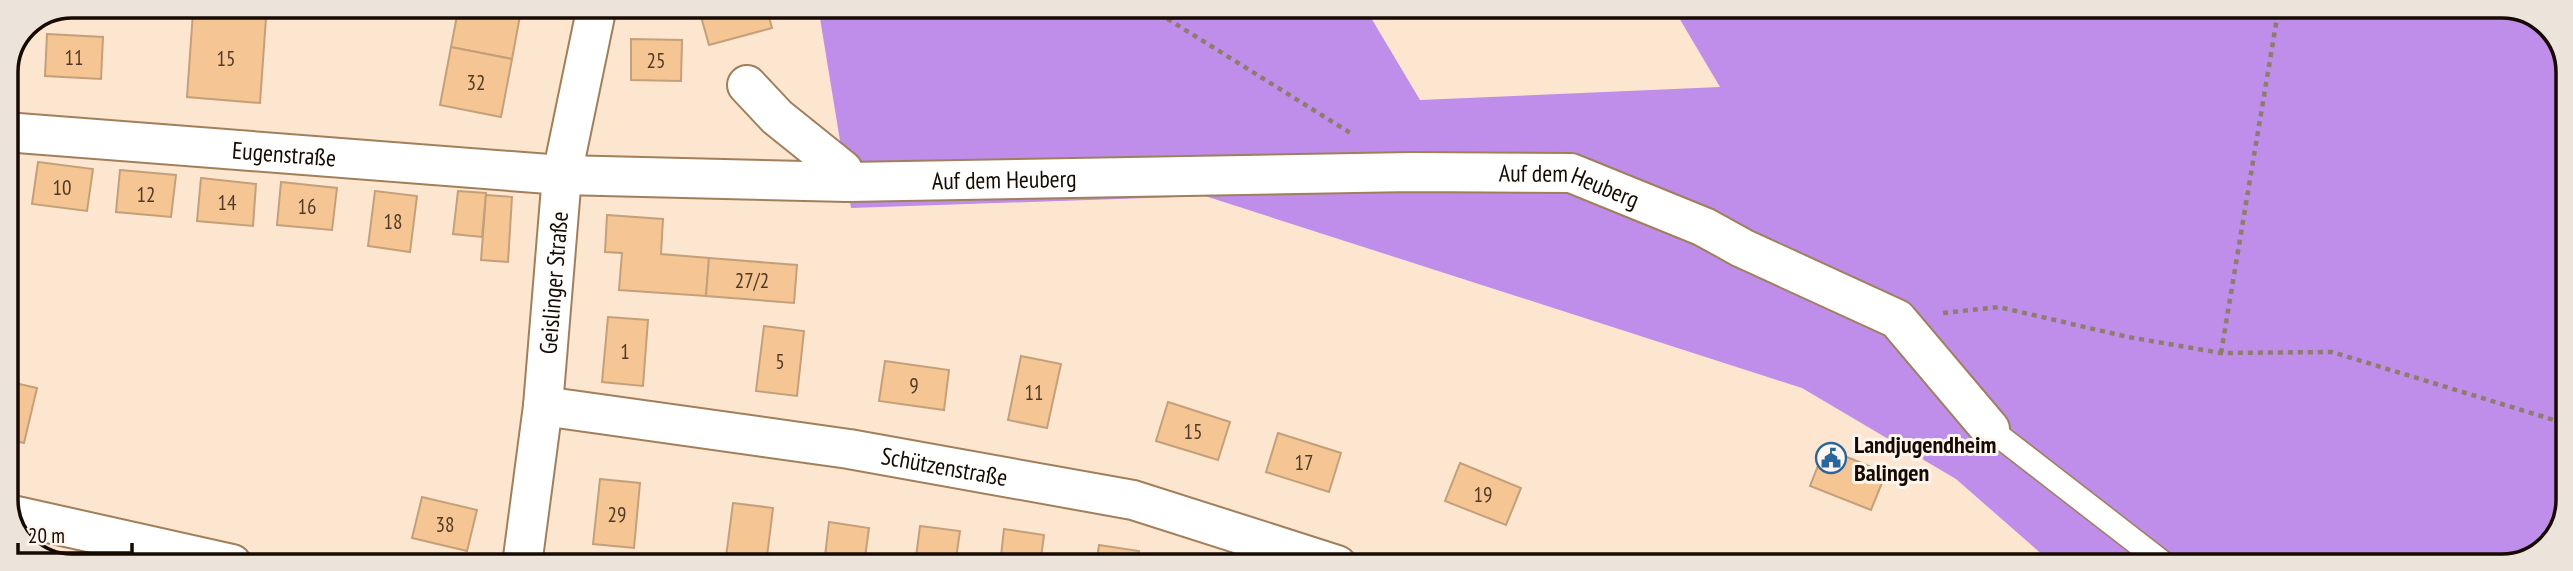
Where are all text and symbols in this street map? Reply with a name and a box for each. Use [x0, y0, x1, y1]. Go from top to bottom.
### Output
house number: 11 [65, 44, 83, 71]
house number: 15 [217, 45, 235, 72]
house number: 25 [647, 47, 665, 74]
house number: 32 [467, 69, 485, 96]
street label: Eugenstraße [231, 134, 337, 173]
street label: Auf dem Heuberg [1499, 157, 1644, 215]
street label: Auf dem Heuberg [932, 162, 1077, 196]
house number: 10 [53, 174, 71, 201]
house number: 12 [137, 181, 155, 208]
house number: 14 [218, 189, 237, 216]
house number: 16 [298, 193, 316, 220]
house number: 18 [384, 208, 402, 235]
street label: Geislinger Straße [532, 210, 574, 355]
house number: 27/2 [735, 267, 769, 294]
house number: 1 [620, 338, 630, 365]
house number: 5 [775, 348, 785, 375]
house number: 9 [909, 372, 919, 399]
house number: 11 [1025, 379, 1043, 406]
house number: 15 [1184, 418, 1202, 445]
place label: Landjugendheim Balingen [1854, 429, 1996, 488]
street label: Schützenstraße [879, 440, 1010, 493]
public building icon: Landjugendheim Balingen [1814, 441, 1848, 475]
house number: 17 [1295, 449, 1313, 476]
house number: 19 [1474, 481, 1492, 508]
house number: 29 [608, 501, 626, 528]
house number: 38 [436, 511, 454, 538]
scale bar [18, 512, 131, 556]
text: 20 m [28, 522, 65, 549]

